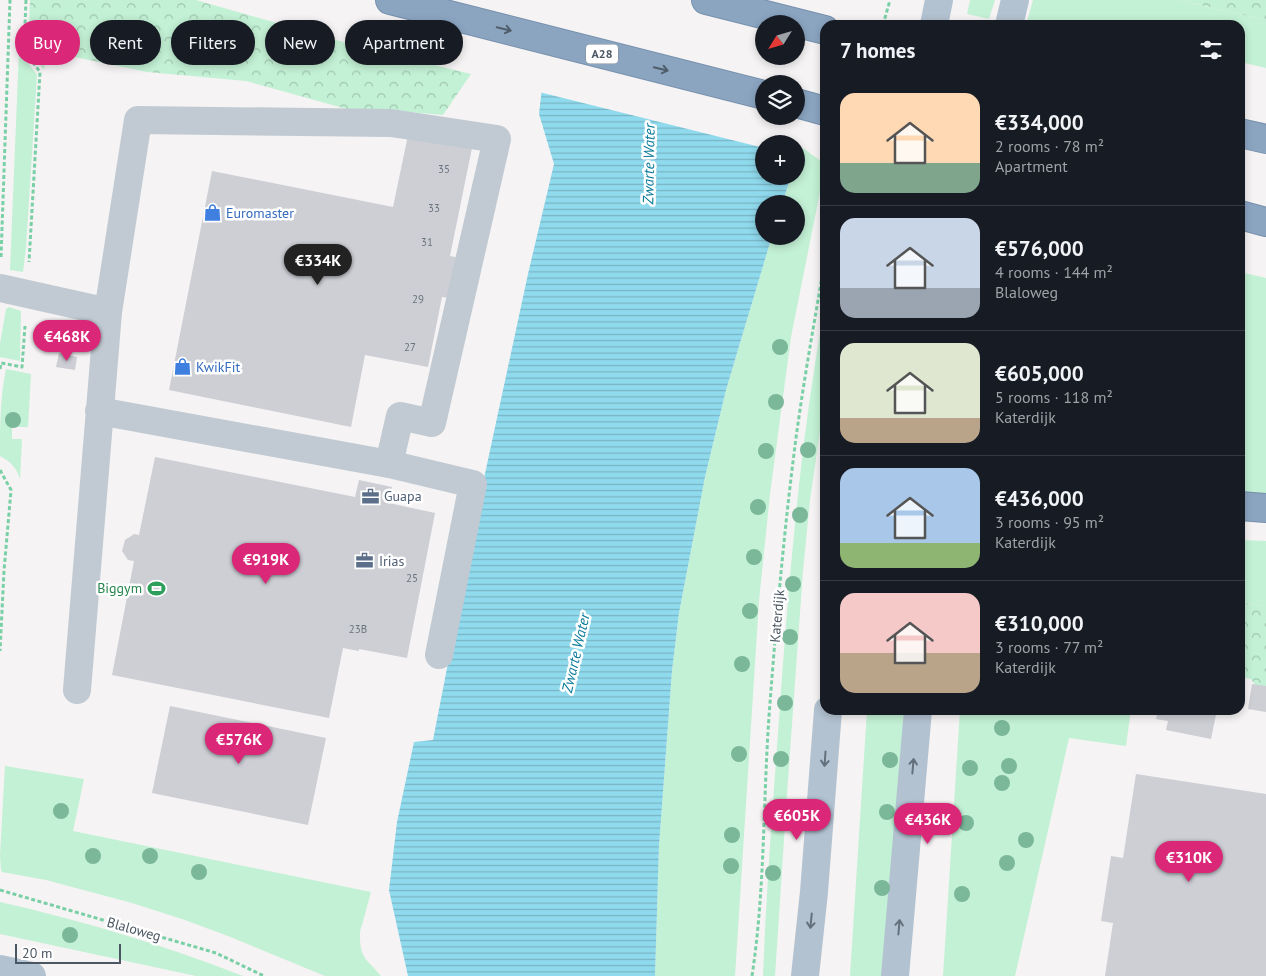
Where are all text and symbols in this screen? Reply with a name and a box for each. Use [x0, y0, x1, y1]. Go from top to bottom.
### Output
north arrow [755, 15, 805, 65]
map controls [755, 15, 805, 245]
chip: Buy [15, 20, 80, 65]
chip: Rent [90, 20, 161, 65]
chip: Filters [171, 20, 255, 65]
chip: New [265, 20, 335, 65]
chip: Apartment [345, 20, 463, 65]
one-way arrow [495, 24, 511, 34]
icon: filters [1197, 36, 1225, 64]
text: 7 homes [840, 37, 915, 64]
road number: A28 [586, 44, 618, 64]
one-way arrow [653, 65, 669, 74]
button: layers [755, 75, 805, 125]
text: €334,000 [995, 109, 1084, 136]
icon: home [880, 113, 940, 173]
water label: Zwarte Water [638, 122, 659, 206]
button: + [755, 135, 805, 185]
text: 2 rooms · 78 m² [995, 136, 1104, 156]
text: Apartment [995, 156, 1068, 176]
house number: 35 [438, 162, 450, 176]
button: − [755, 195, 805, 245]
house number: 33 [428, 201, 440, 215]
shop icon: Euromaster [202, 203, 222, 223]
place label: Euromaster [226, 204, 294, 222]
house number: 31 [421, 235, 433, 249]
text: €576,000 [995, 235, 1084, 262]
icon: home [880, 238, 940, 298]
pin: €334K [283, 244, 353, 286]
text: €334K [295, 250, 341, 270]
text: 4 rooms · 144 m² [995, 262, 1113, 282]
text: Blaloweg [995, 282, 1058, 302]
house number: 29 [412, 292, 424, 306]
pin: €468K [32, 320, 102, 362]
text: €468K [44, 326, 90, 346]
house number: 27 [404, 340, 416, 354]
shop icon: KwikFit [172, 357, 192, 377]
place label: KwikFit [196, 358, 241, 376]
text: €605,000 [995, 360, 1084, 387]
icon: home [880, 363, 940, 423]
text: 5 rooms · 118 m² [995, 387, 1113, 407]
text: Katerdijk [995, 407, 1056, 427]
text: €436,000 [995, 485, 1084, 512]
office icon: Guapa [360, 486, 380, 506]
place label: Guapa [384, 487, 422, 505]
icon: home [880, 488, 940, 548]
text: 3 rooms · 95 m² [995, 512, 1104, 532]
text: Katerdijk [995, 532, 1056, 552]
pin: €919K [231, 542, 301, 585]
text: €919K [243, 549, 289, 569]
office icon: Irias [355, 551, 375, 571]
place label: Irias [379, 552, 405, 570]
house number: 25 [406, 571, 418, 585]
sports icon: Biggym [146, 578, 166, 598]
place label: Biggym [97, 579, 142, 597]
street label: Katerdijk [766, 588, 788, 643]
water label: Zwarte Water [557, 610, 594, 695]
text: €310,000 [995, 610, 1084, 637]
icon: home [880, 613, 940, 673]
house number: 23B [349, 622, 367, 636]
text: 3 rooms · 77 m² [995, 637, 1103, 657]
text: Katerdijk [995, 657, 1056, 677]
pin: €576K [204, 722, 274, 765]
text: €576K [216, 729, 262, 749]
one-way arrow [820, 750, 829, 766]
one-way arrow [908, 758, 918, 774]
pin: €605K [762, 798, 832, 841]
pin: €436K [893, 802, 963, 845]
text: €605K [774, 805, 820, 825]
text: €436K [905, 809, 951, 829]
pin: €310K [1154, 840, 1224, 883]
text: €310K [1166, 847, 1212, 867]
one-way arrow [806, 912, 816, 928]
street label: Blaloweg [105, 913, 163, 945]
one-way arrow [895, 920, 904, 936]
scale bar [15, 941, 121, 964]
text: 20 m [22, 944, 52, 962]

